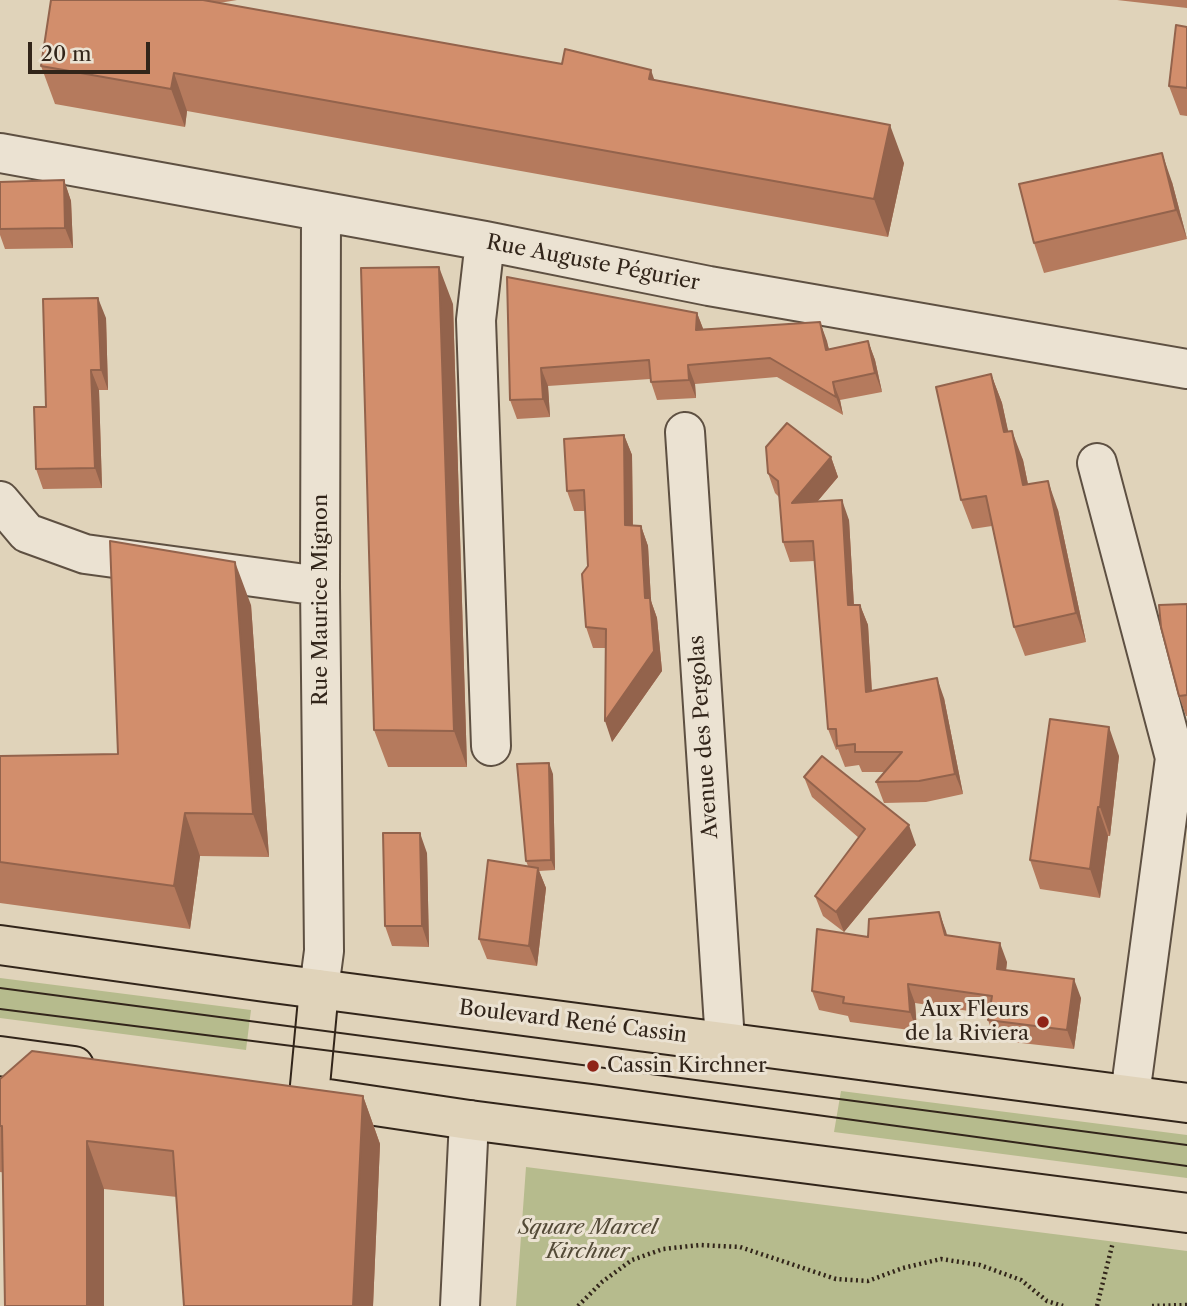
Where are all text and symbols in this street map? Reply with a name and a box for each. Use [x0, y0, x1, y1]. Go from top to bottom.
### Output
scale bar [32, 28, 154, 72]
text: 20 m [41, 41, 92, 66]
street label: Rue Auguste Pégurier [484, 230, 702, 296]
street label: Rue Maurice Mignon [308, 494, 334, 706]
street label: Avenue des Pergolas [684, 635, 724, 839]
street label: Boulevard René Cassin [458, 996, 688, 1048]
place label: Aux Fleurs de la Riviera [905, 997, 1029, 1047]
marker: Aux Fleurs de la Riviera [1035, 1014, 1051, 1030]
place label: Cassin Kirchner [607, 1053, 767, 1079]
marker: Cassin Kirchner [585, 1058, 601, 1074]
park label: Square Marcel Kirchner [518, 1215, 658, 1265]

